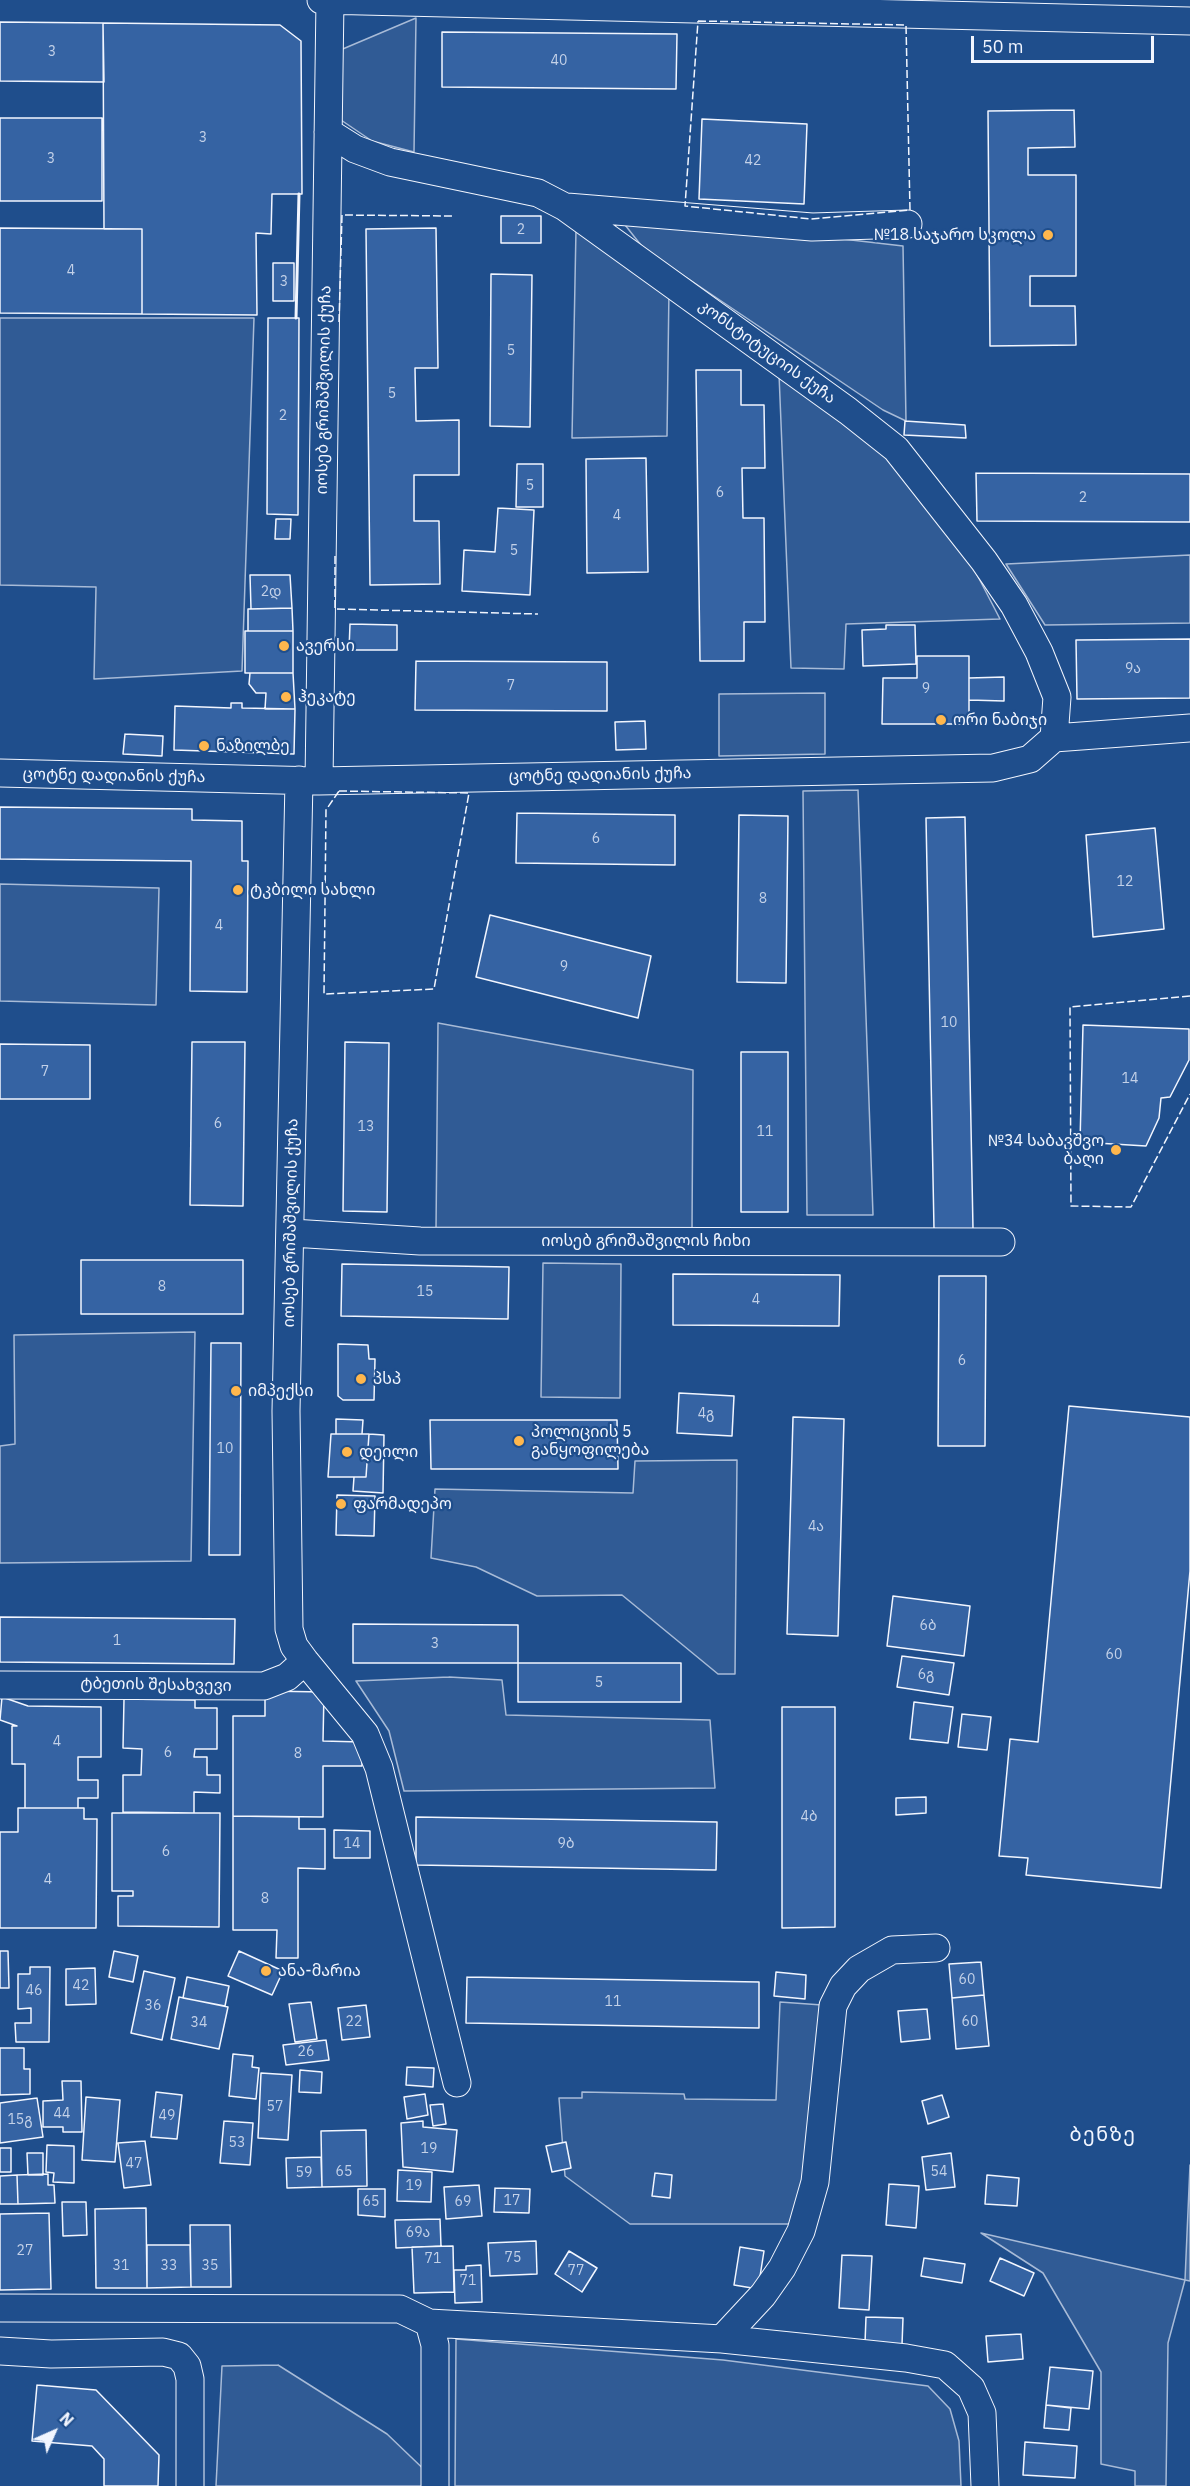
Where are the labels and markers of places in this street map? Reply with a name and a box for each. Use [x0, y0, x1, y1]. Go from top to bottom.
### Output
place label: №18 საჯარო სკოლა [873, 225, 1036, 245]
marker: №18 საჯარო სკოლა [1041, 228, 1055, 242]
place label: ავერსი [296, 636, 355, 656]
marker: ავერსი [277, 639, 291, 653]
place label: ჰეკატე [298, 687, 356, 707]
marker: ჰეკატე [279, 690, 293, 704]
place label: ორი ნაბიჯი [953, 710, 1047, 730]
marker: ორი ნაბიჯი [934, 713, 948, 727]
place label: ნაზილბე [216, 736, 290, 756]
marker: ნაზილბე [197, 739, 211, 753]
place label: ტკბილი სახლი [250, 880, 375, 900]
marker: ტკბილი სახლი [231, 883, 245, 897]
place label: №34 საბავშვო ბაღი [987, 1131, 1104, 1169]
marker: №34 საბავშვო ბაღი [1109, 1143, 1123, 1157]
place label: პსპ [373, 1369, 401, 1389]
marker: პსპ [354, 1372, 368, 1386]
place label: იმპექსი [248, 1381, 313, 1401]
marker: იმპექსი [229, 1384, 243, 1398]
place label: პოლიციის 5 განყოფილება [531, 1422, 649, 1460]
marker: პოლიციის 5 განყოფილება [512, 1434, 526, 1448]
place label: დეილი [359, 1442, 418, 1462]
marker: დეილი [340, 1445, 354, 1459]
place label: ფარმადეპო [353, 1494, 452, 1514]
marker: ფარმადეპო [334, 1497, 348, 1511]
place label: ანა-მარია [278, 1961, 361, 1981]
marker: ანა-მარია [259, 1964, 273, 1978]

